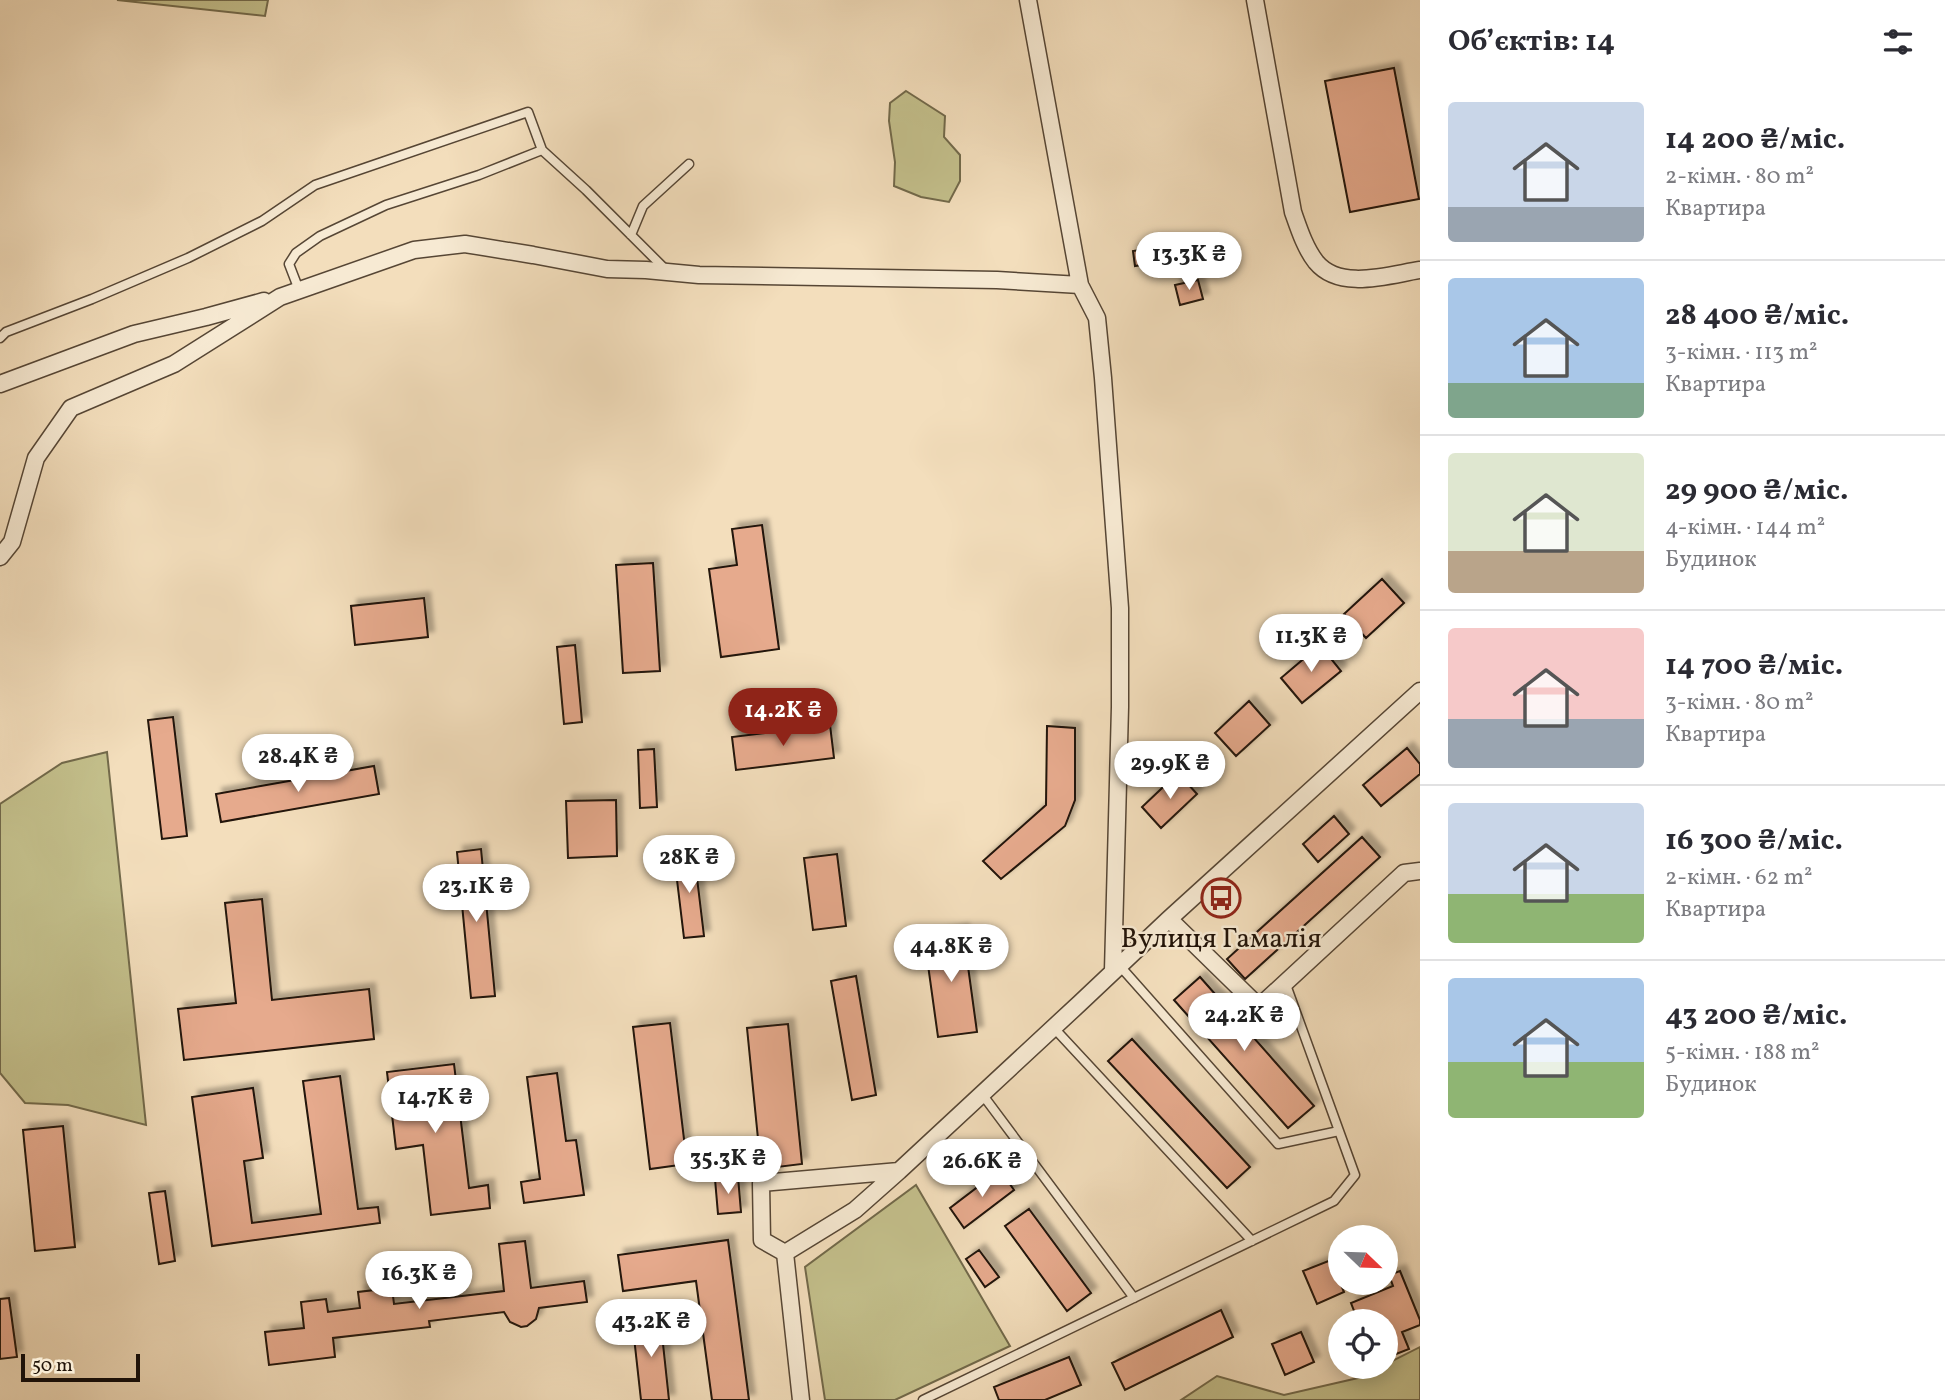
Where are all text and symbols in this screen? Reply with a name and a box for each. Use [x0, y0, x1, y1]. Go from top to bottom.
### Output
text: Об’єктів: 14 [1448, 21, 1615, 63]
icon: filters [1879, 23, 1917, 61]
text: 14 200 ₴/міс. [1665, 119, 1845, 161]
icon: home [1504, 130, 1588, 214]
text: 2-кімн. · 80 m² [1665, 161, 1814, 193]
text: Квартира [1665, 193, 1766, 225]
pin: 13.3K ₴ [1124, 232, 1254, 292]
text: 13.3K ₴ [1152, 239, 1226, 271]
text: 28 400 ₴/міс. [1665, 295, 1849, 337]
icon: home [1504, 306, 1588, 390]
text: 3-кімн. · 113 m² [1665, 337, 1818, 369]
text: Квартира [1665, 369, 1766, 401]
text: 29 900 ₴/міс. [1665, 470, 1849, 512]
icon: home [1504, 481, 1588, 565]
text: 4-кімн. · 144 m² [1665, 512, 1825, 544]
text: Будинок [1665, 544, 1756, 576]
pin: 11.3K ₴ [1246, 614, 1376, 674]
text: 11.3K ₴ [1275, 621, 1347, 653]
text: 14 700 ₴/міс. [1665, 645, 1843, 687]
icon: home [1504, 656, 1588, 740]
text: 3-кімн. · 80 m² [1665, 687, 1814, 719]
pin: 14.2K ₴ [718, 688, 848, 748]
text: 14.2K ₴ [744, 695, 822, 727]
text: Квартира [1665, 719, 1766, 751]
pin: 28.4K ₴ [233, 734, 363, 794]
text: 28.4K ₴ [258, 741, 338, 773]
pin: 29.9K ₴ [1105, 742, 1235, 801]
text: 29.9K ₴ [1130, 748, 1210, 780]
text: 16 300 ₴/міс. [1665, 820, 1843, 862]
icon: home [1504, 831, 1588, 915]
pin: 28K ₴ [640, 836, 738, 895]
text: 28K ₴ [659, 842, 719, 874]
text: 2-кімн. · 62 m² [1665, 862, 1813, 894]
pin: 23.1K ₴ [411, 864, 541, 924]
text: 23.1K ₴ [439, 871, 513, 903]
bus stop icon: Вулиця Гамалія [1200, 877, 1242, 919]
text: Квартира [1665, 894, 1766, 926]
place label: Вулиця Гамалія [1120, 920, 1322, 959]
pin: 44.8K ₴ [886, 925, 1016, 984]
text: 44.8K ₴ [910, 931, 992, 963]
pin: 24.2K ₴ [1179, 993, 1309, 1053]
text: 43 200 ₴/міс. [1665, 995, 1848, 1037]
text: 24.2K ₴ [1204, 1000, 1284, 1032]
icon: home [1504, 1006, 1588, 1090]
text: 5-кімн. · 188 m² [1665, 1037, 1820, 1069]
text: Будинок [1665, 1069, 1756, 1101]
pin: 14.7K ₴ [370, 1076, 500, 1135]
text: 14.7K ₴ [397, 1082, 473, 1114]
pin: 35.3K ₴ [663, 1136, 793, 1196]
pin: 26.6K ₴ [917, 1140, 1047, 1199]
text: 35.3K ₴ [690, 1143, 766, 1175]
text: 26.6K ₴ [942, 1146, 1022, 1178]
north arrow [1328, 1225, 1398, 1295]
map controls [1328, 1225, 1398, 1379]
pin: 16.3K ₴ [354, 1252, 484, 1311]
text: 16.3K ₴ [381, 1258, 457, 1290]
pin: 43.2K ₴ [586, 1300, 716, 1359]
text: 43.2K ₴ [611, 1306, 691, 1338]
button: locate [1328, 1309, 1398, 1379]
scale bar [21, 1351, 140, 1383]
text: 50 m [32, 1353, 73, 1379]

